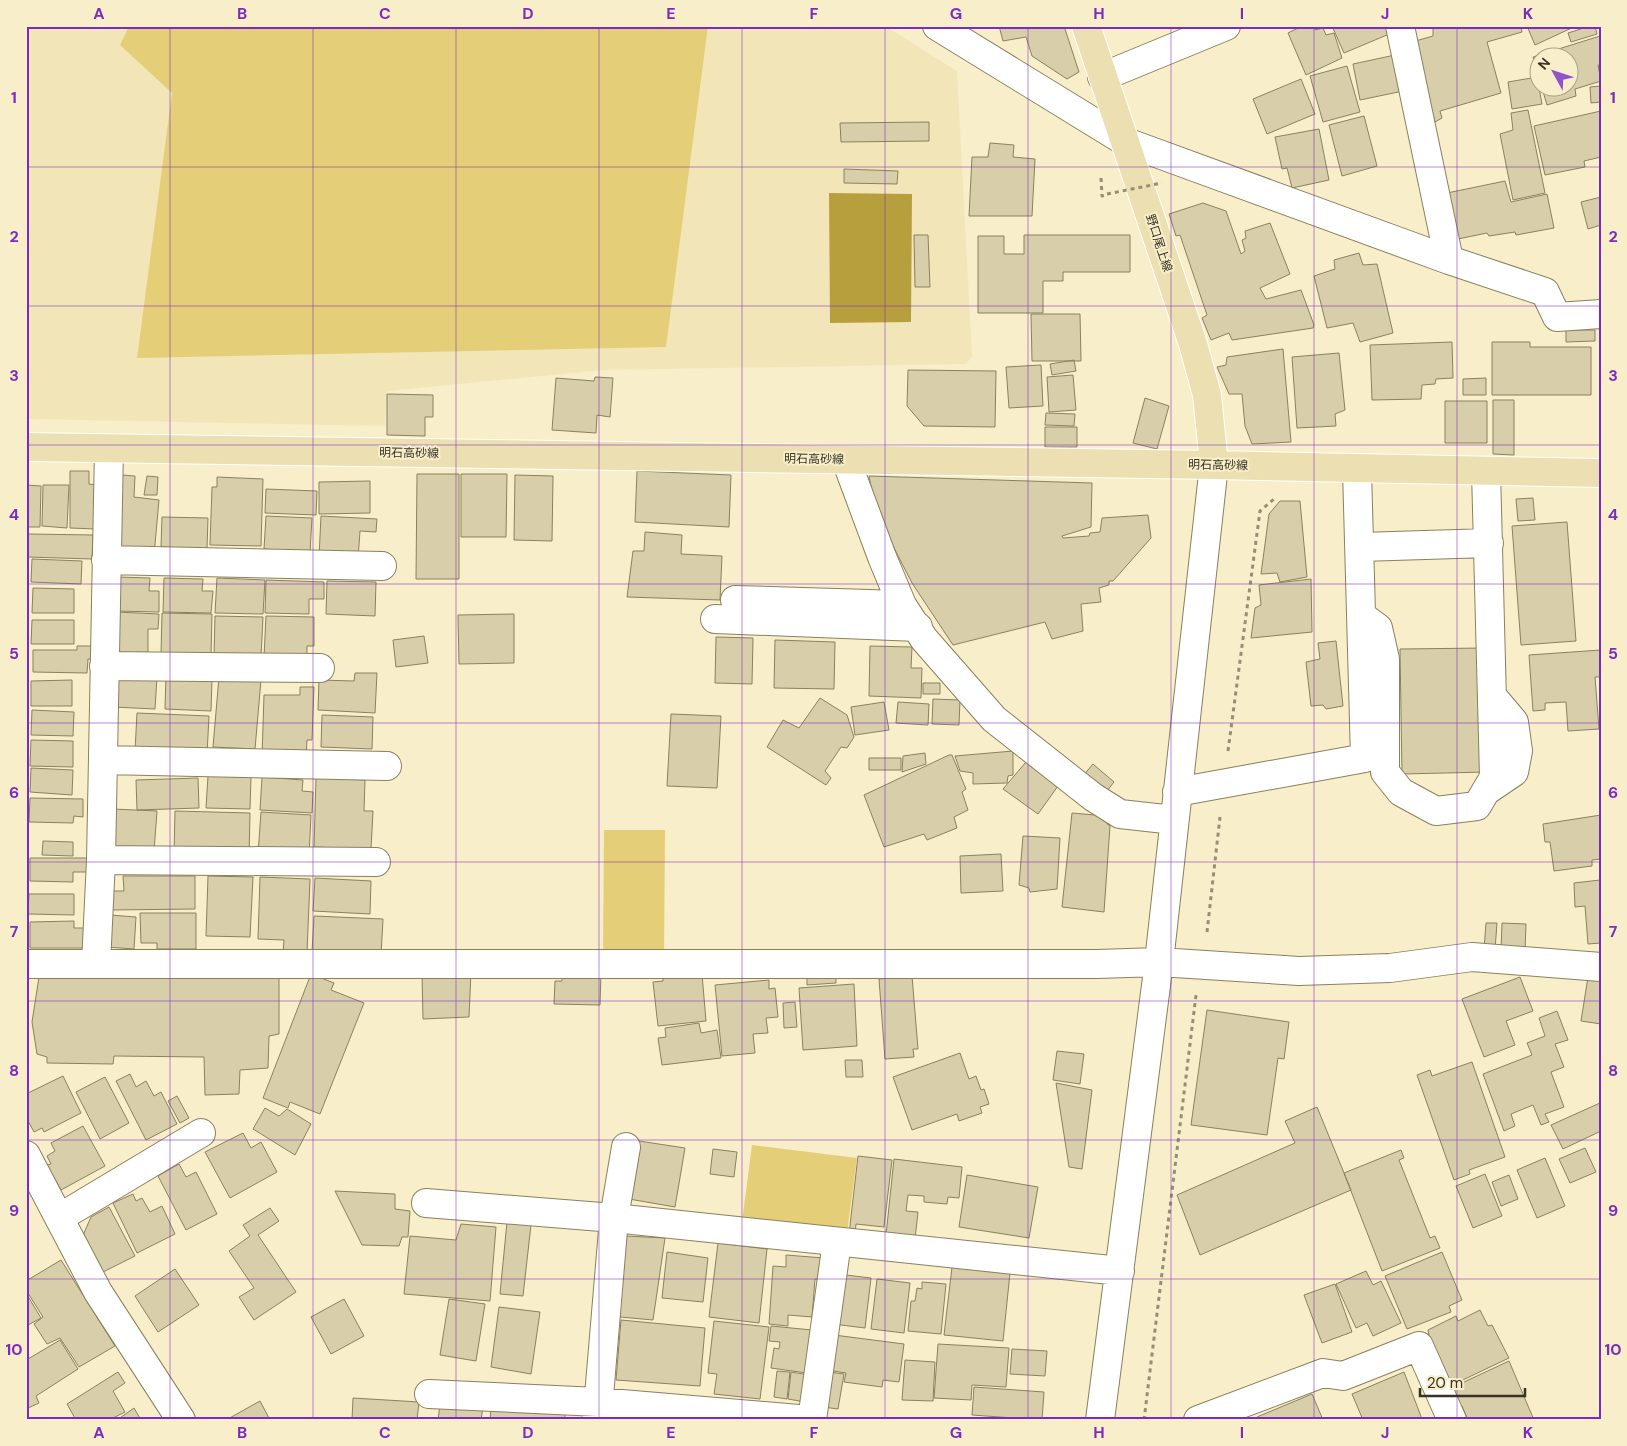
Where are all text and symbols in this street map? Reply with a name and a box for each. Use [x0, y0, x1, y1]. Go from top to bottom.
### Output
text: A [93, 3, 105, 24]
text: B [237, 3, 247, 24]
text: C [379, 3, 391, 24]
text: D [522, 3, 534, 24]
text: E [666, 3, 676, 24]
text: F [810, 3, 819, 24]
text: G [950, 3, 962, 24]
text: H [1093, 3, 1105, 24]
text: I [1240, 3, 1244, 24]
text: J [1381, 3, 1389, 24]
text: K [1523, 3, 1534, 24]
north arrow [1530, 48, 1580, 98]
text: N [1534, 54, 1554, 73]
text: 1 [11, 87, 17, 108]
text: 1 [1610, 87, 1616, 108]
street label: 野口尾上線 [1142, 212, 1176, 274]
text: 2 [9, 226, 19, 247]
text: 2 [1608, 226, 1618, 247]
text: 3 [9, 365, 19, 386]
text: 3 [1608, 365, 1618, 386]
street label: 明石高砂線 [379, 444, 439, 462]
street label: 明石高砂線 [784, 450, 844, 468]
street label: 明石高砂線 [1188, 456, 1248, 474]
text: 4 [9, 504, 19, 525]
text: 4 [1608, 504, 1618, 525]
text: 5 [9, 643, 19, 664]
text: 5 [1608, 643, 1618, 664]
text: 6 [9, 782, 19, 803]
text: 6 [1608, 782, 1618, 803]
text: 7 [10, 921, 19, 942]
text: 7 [1609, 921, 1618, 942]
text: 8 [9, 1060, 19, 1081]
text: 8 [1608, 1060, 1618, 1081]
text: 9 [9, 1200, 19, 1221]
text: 9 [1608, 1200, 1618, 1221]
text: 10 [5, 1339, 23, 1360]
text: 10 [1604, 1339, 1622, 1360]
scale bar [1420, 1366, 1524, 1398]
text: 20 m [1427, 1373, 1463, 1393]
text: A [93, 1422, 105, 1443]
text: B [237, 1422, 247, 1443]
text: C [379, 1422, 391, 1443]
text: D [522, 1422, 534, 1443]
text: E [666, 1422, 676, 1443]
text: F [810, 1422, 819, 1443]
text: G [950, 1422, 962, 1443]
text: H [1093, 1422, 1105, 1443]
text: I [1240, 1422, 1244, 1443]
text: J [1381, 1422, 1389, 1443]
text: K [1523, 1422, 1534, 1443]

